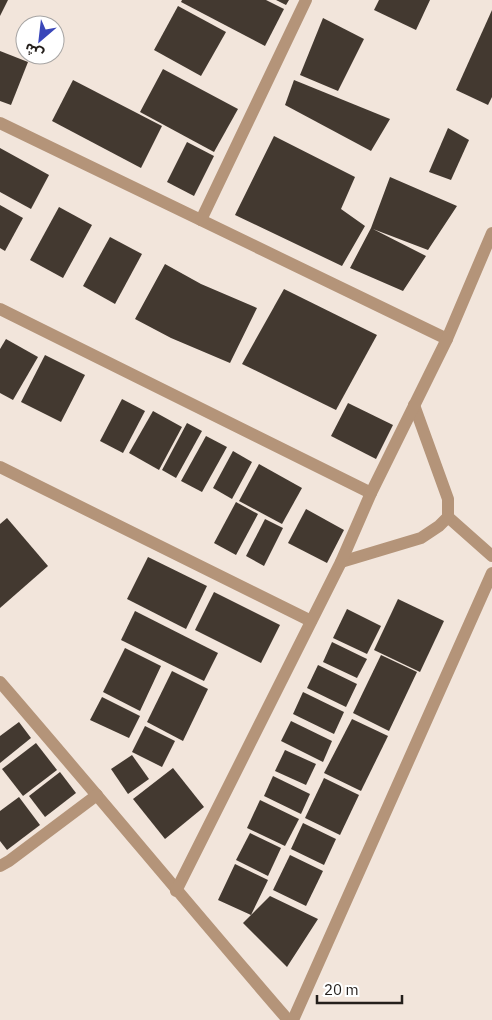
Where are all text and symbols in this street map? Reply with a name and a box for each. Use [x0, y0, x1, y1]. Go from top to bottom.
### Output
north arrow [15, 15, 65, 65]
text: ش [21, 39, 47, 64]
scale bar [317, 972, 402, 1004]
text: 20 m [324, 980, 359, 999]

